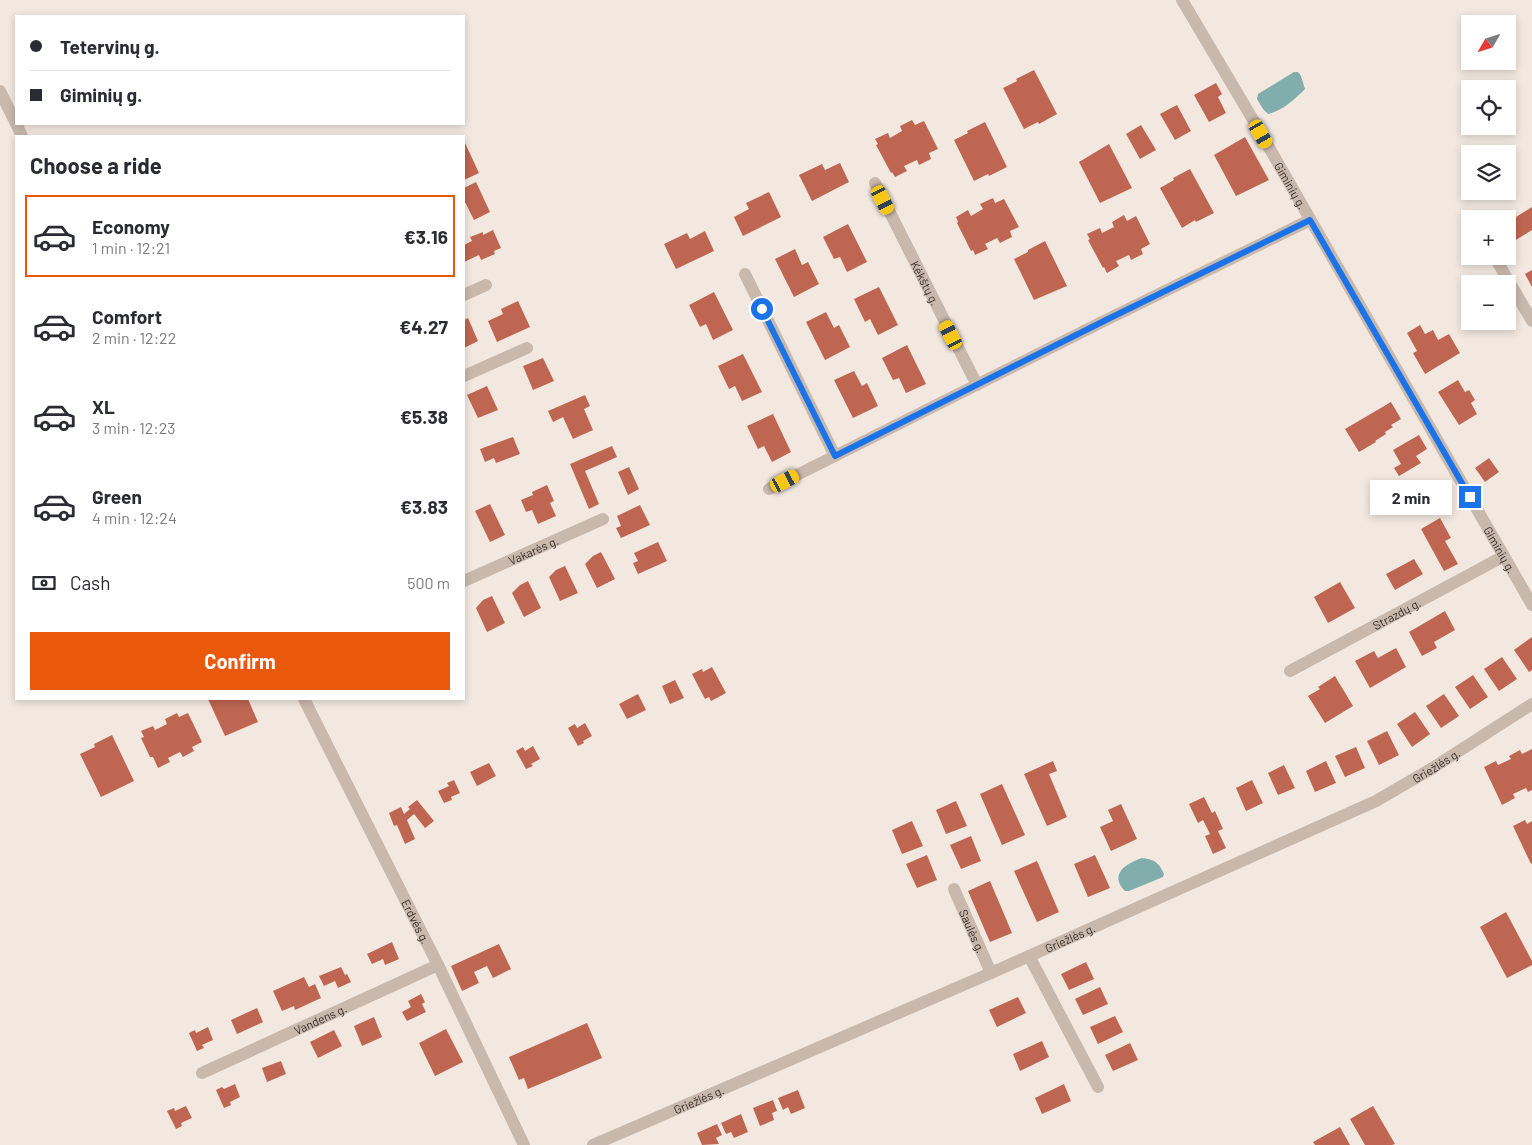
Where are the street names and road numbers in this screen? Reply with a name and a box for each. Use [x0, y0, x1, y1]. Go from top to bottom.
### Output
street label: Giminių g. [1272, 160, 1310, 211]
street label: Kėkštų g. [908, 258, 943, 308]
street label: Giminių g. [1481, 524, 1519, 575]
street label: Vakarės g. [506, 533, 561, 567]
street label: Strazdų g. [1370, 595, 1423, 632]
street label: Griežlės g. [1410, 745, 1462, 785]
street label: Erdvės g. [399, 897, 433, 946]
street label: Saulės g. [957, 907, 988, 955]
street label: Griežlės g. [1043, 920, 1097, 955]
street label: Vandens g. [292, 1001, 349, 1037]
street label: Griežlės g. [671, 1082, 726, 1116]

